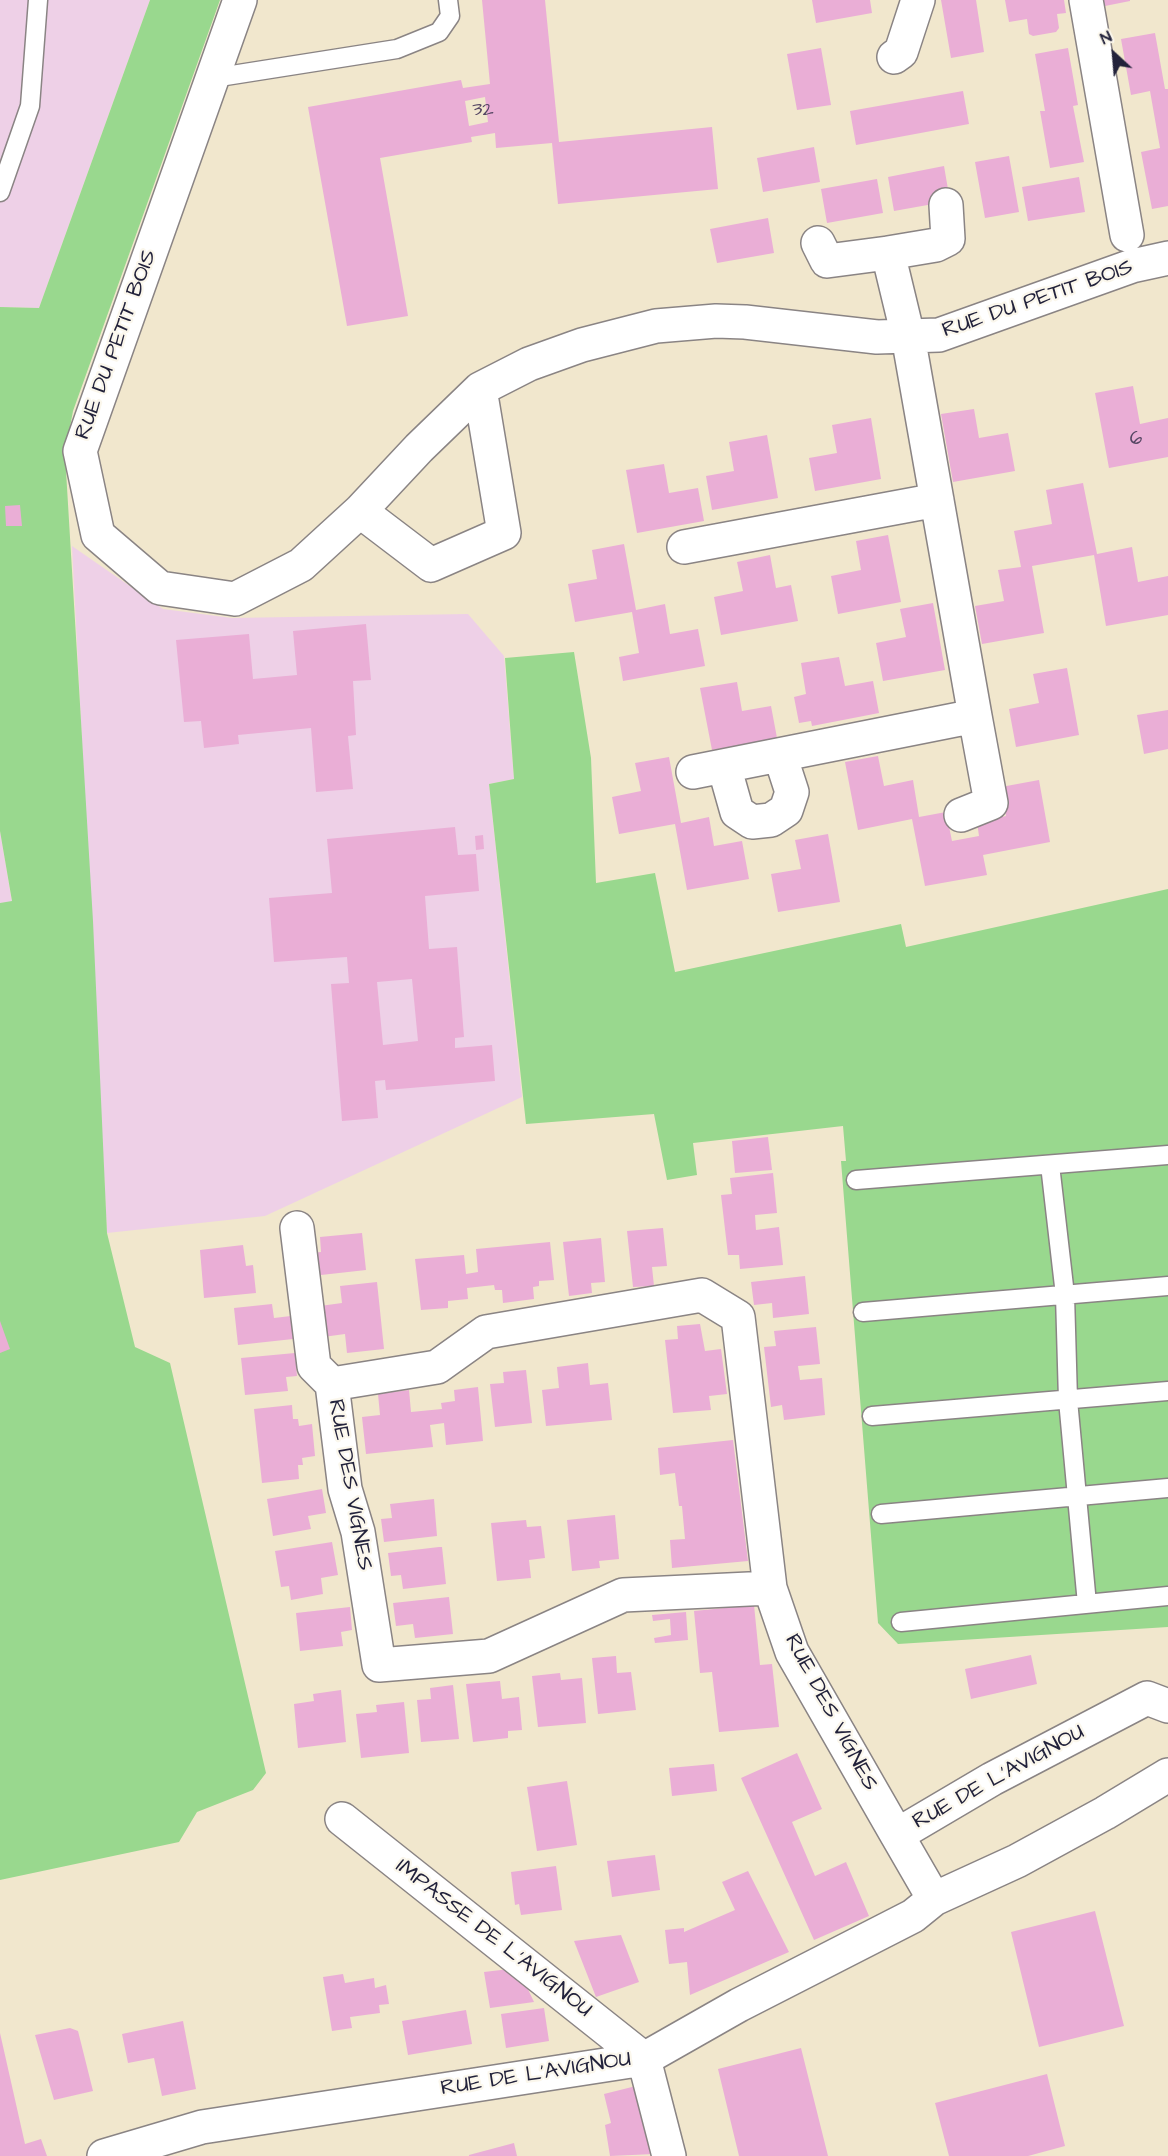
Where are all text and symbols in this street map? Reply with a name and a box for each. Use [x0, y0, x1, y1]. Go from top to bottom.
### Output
north arrow [1084, 24, 1144, 84]
text: N [1097, 26, 1115, 50]
house number: 32 [472, 99, 494, 123]
street label: RUE DU PETIT BOIS [70, 247, 164, 443]
street label: RUE DU PETIT BOIS [939, 255, 1137, 345]
house number: 6 [1130, 428, 1142, 452]
street label: RUE DES VIGNES [321, 1397, 377, 1573]
street label: RUE DES VIGNES [778, 1630, 882, 1796]
street label: RUE DE L'AVIGNOU [909, 1720, 1089, 1836]
street label: IMPASSE DE L'AVIGNOU [390, 1854, 596, 2024]
street label: RUE DE L'AVIGNOU [439, 2047, 633, 2103]

